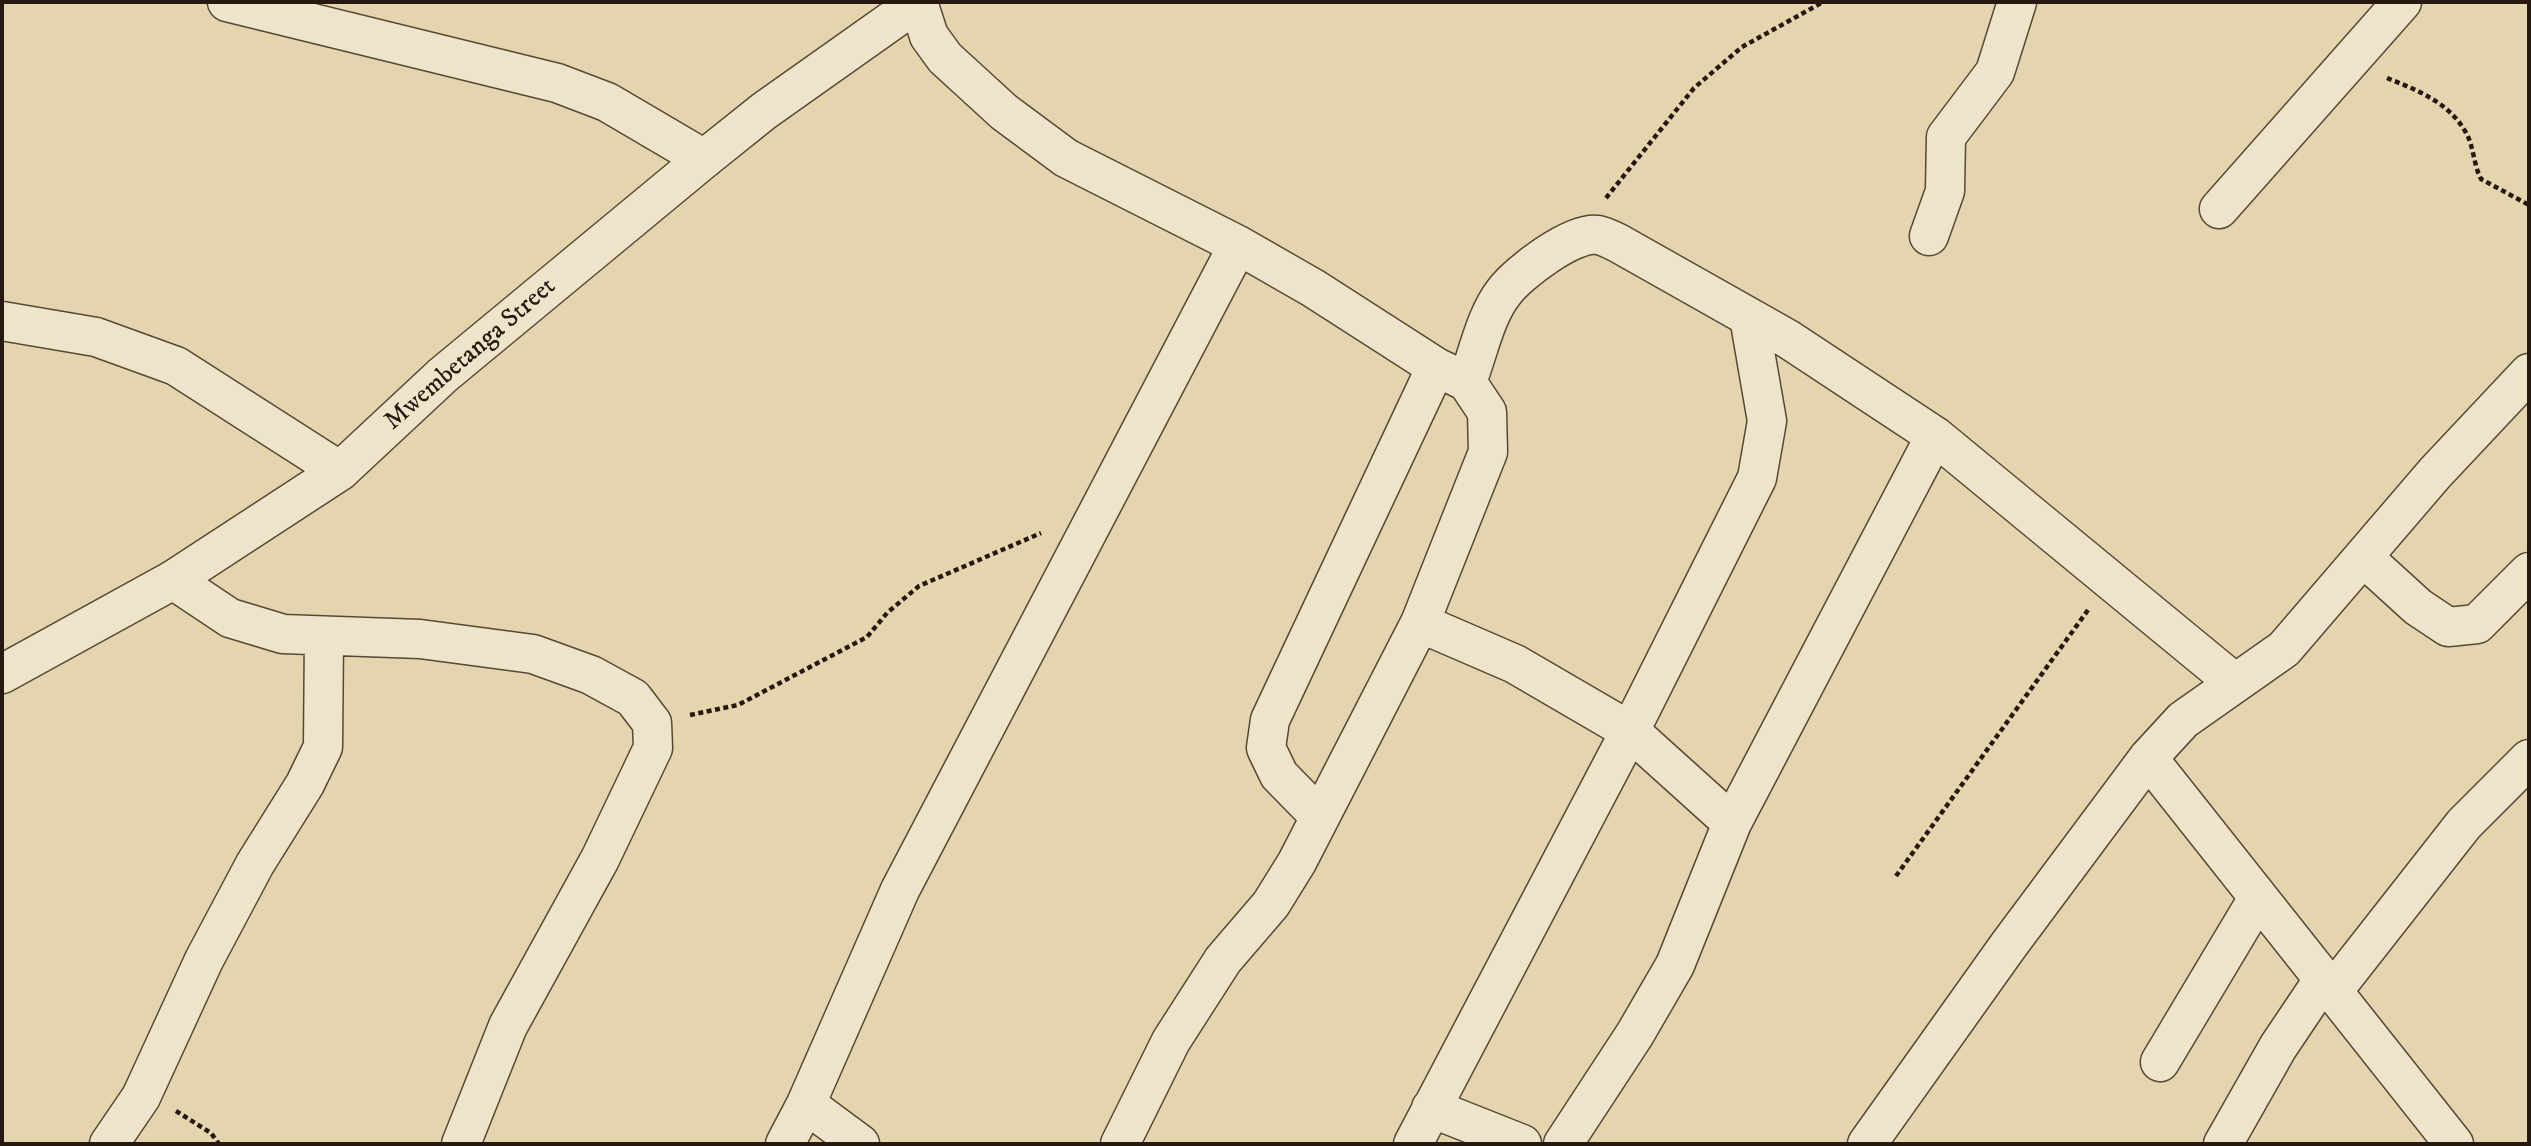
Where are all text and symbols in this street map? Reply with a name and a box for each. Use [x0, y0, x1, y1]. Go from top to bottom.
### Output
street label: Mwembetanga Street [379, 272, 563, 438]

